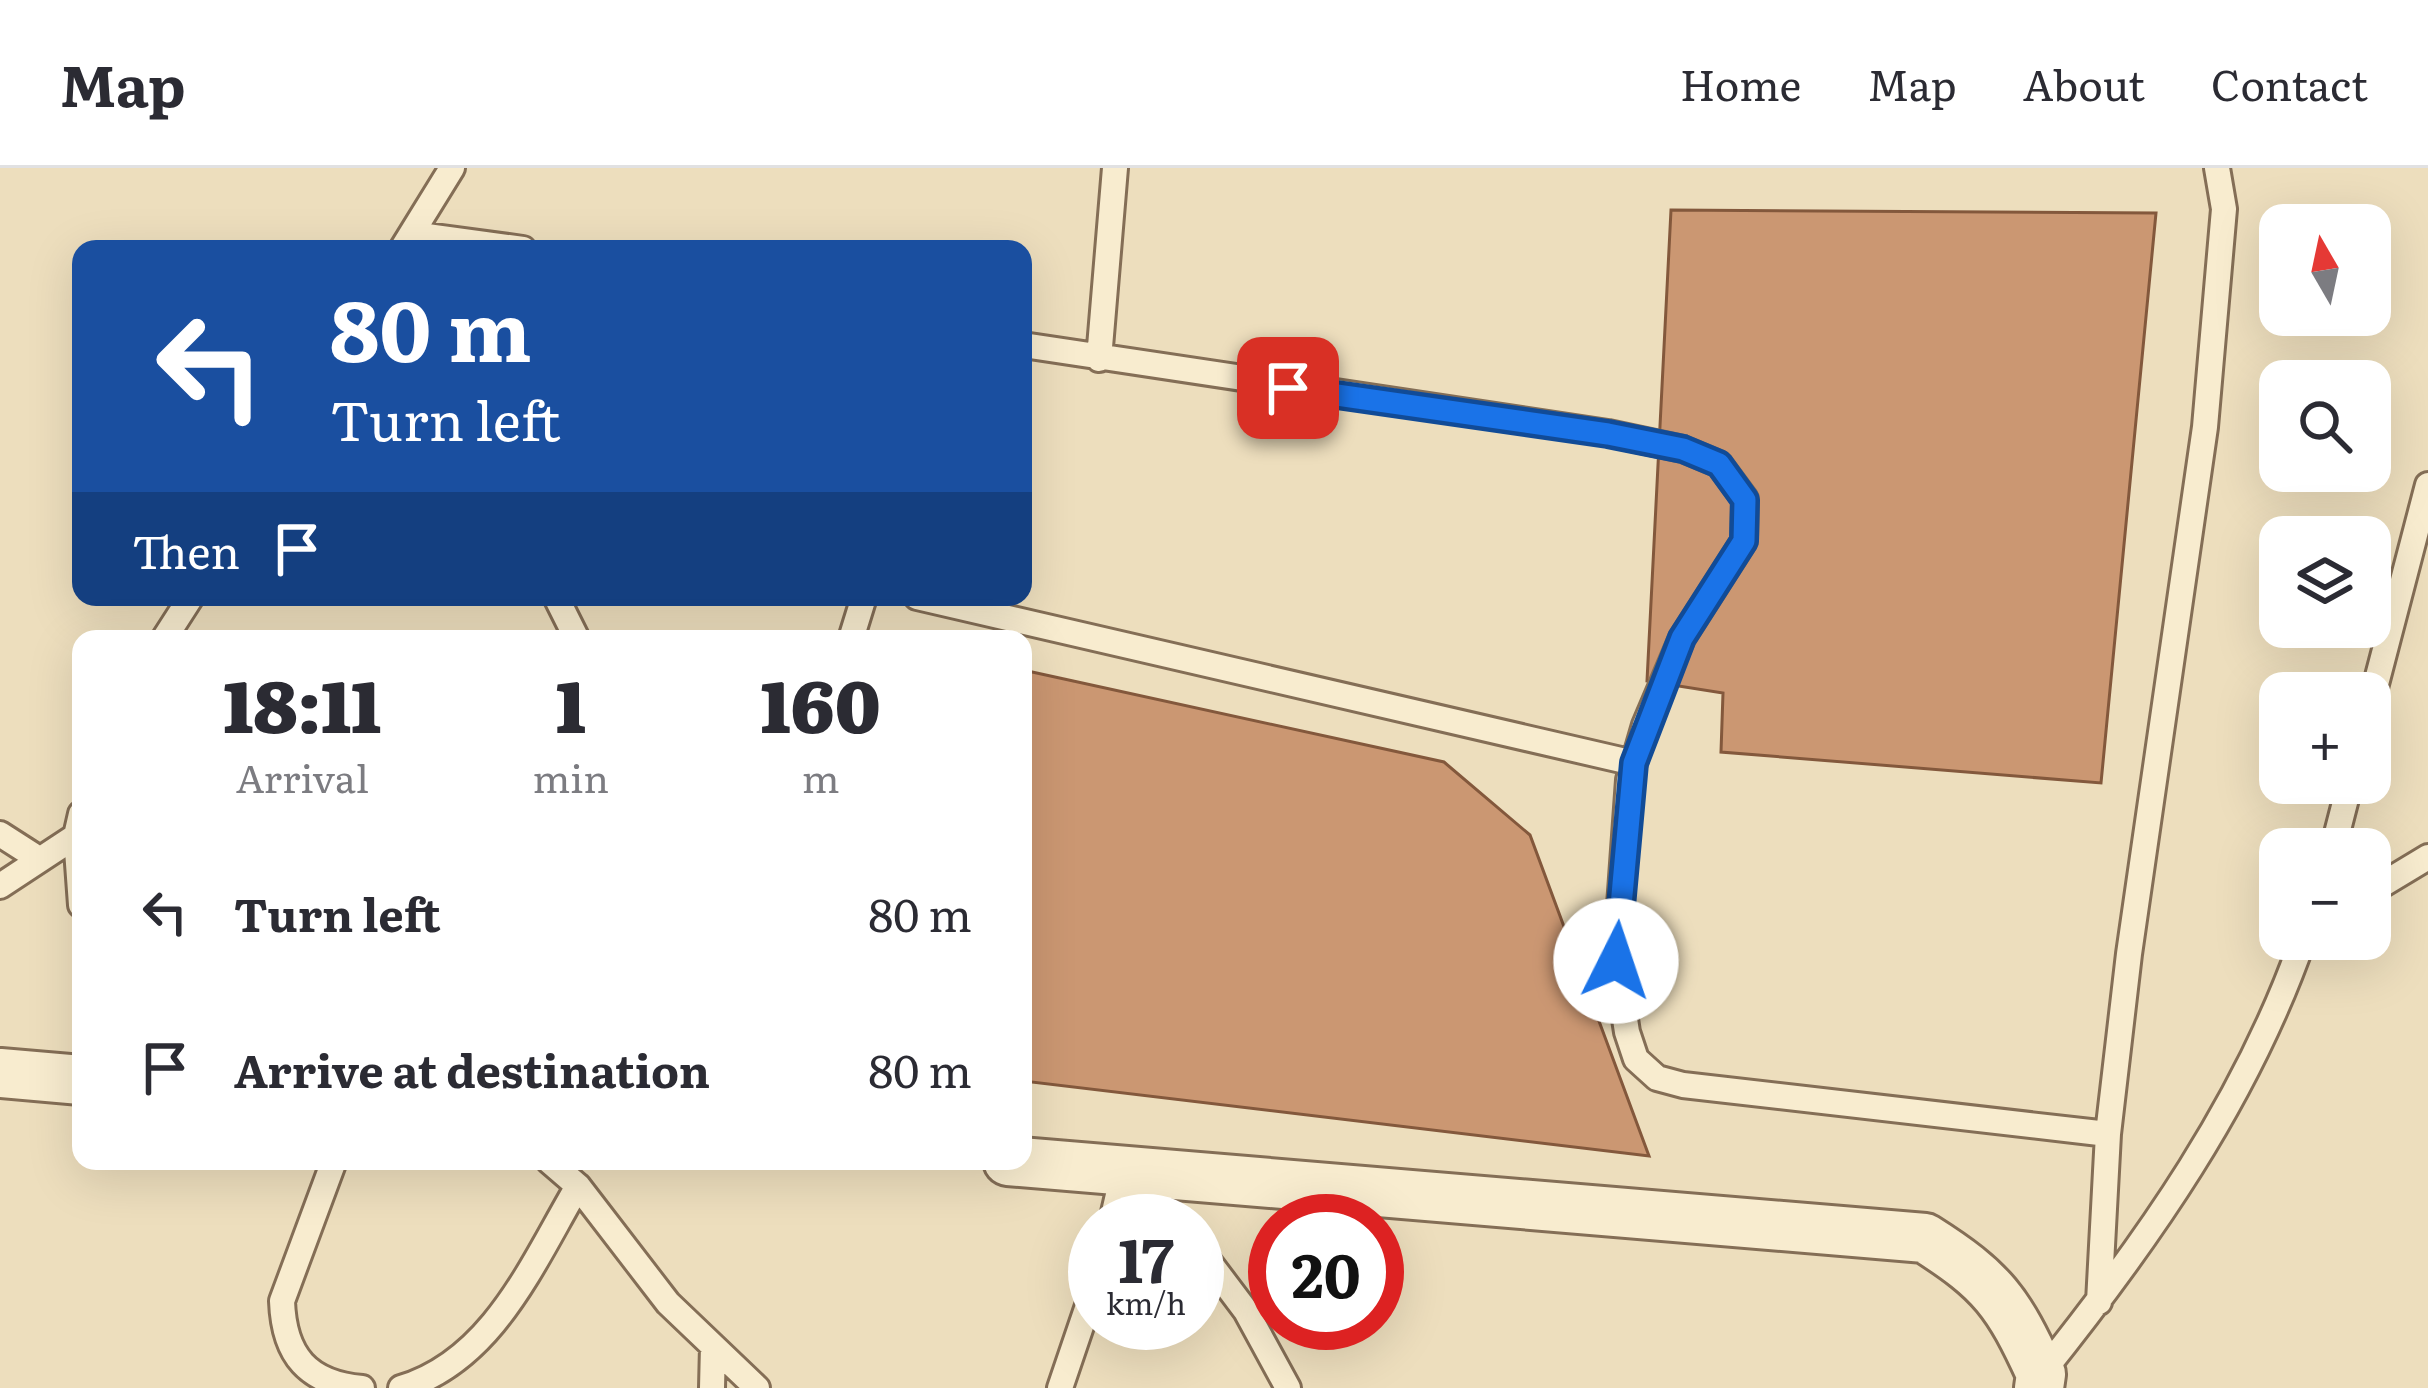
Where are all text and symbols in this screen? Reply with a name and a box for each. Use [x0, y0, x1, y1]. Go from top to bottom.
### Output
text: Map [60, 40, 186, 125]
text: Home [1680, 52, 1801, 114]
text: Map [1867, 52, 1957, 114]
text: About [2023, 52, 2145, 114]
text: Contact [2211, 52, 2368, 114]
north arrow [2259, 204, 2391, 336]
map controls [2259, 204, 2391, 960]
text: 80 m [330, 263, 532, 388]
icon: left [132, 288, 288, 444]
pin [1237, 337, 1339, 439]
icon: arrive [1255, 355, 1321, 421]
button: search [2259, 360, 2391, 492]
text: Turn left [330, 377, 561, 458]
text: Then [132, 516, 240, 583]
icon: arrive [264, 516, 330, 582]
button: layers [2259, 516, 2391, 648]
text: 18:11 [223, 648, 381, 755]
text: 1 [556, 648, 586, 755]
text: 160 [761, 648, 881, 755]
button: + [2259, 672, 2391, 804]
text: Arrival [236, 747, 369, 805]
text: min [533, 747, 609, 805]
text: m [802, 747, 839, 805]
button: − [2259, 828, 2391, 960]
icon: left [132, 879, 198, 945]
text: Turn left [234, 879, 441, 946]
text: 80 m [869, 879, 972, 946]
position arrow [1553, 898, 1679, 1024]
icon: arrive [132, 1035, 198, 1101]
text: Arrive at destination [234, 1035, 710, 1102]
text: 80 m [869, 1035, 972, 1102]
speed limit sign: 20 [1248, 1194, 1404, 1350]
text: 17 [1118, 1212, 1174, 1301]
text: km/h [1106, 1280, 1186, 1324]

